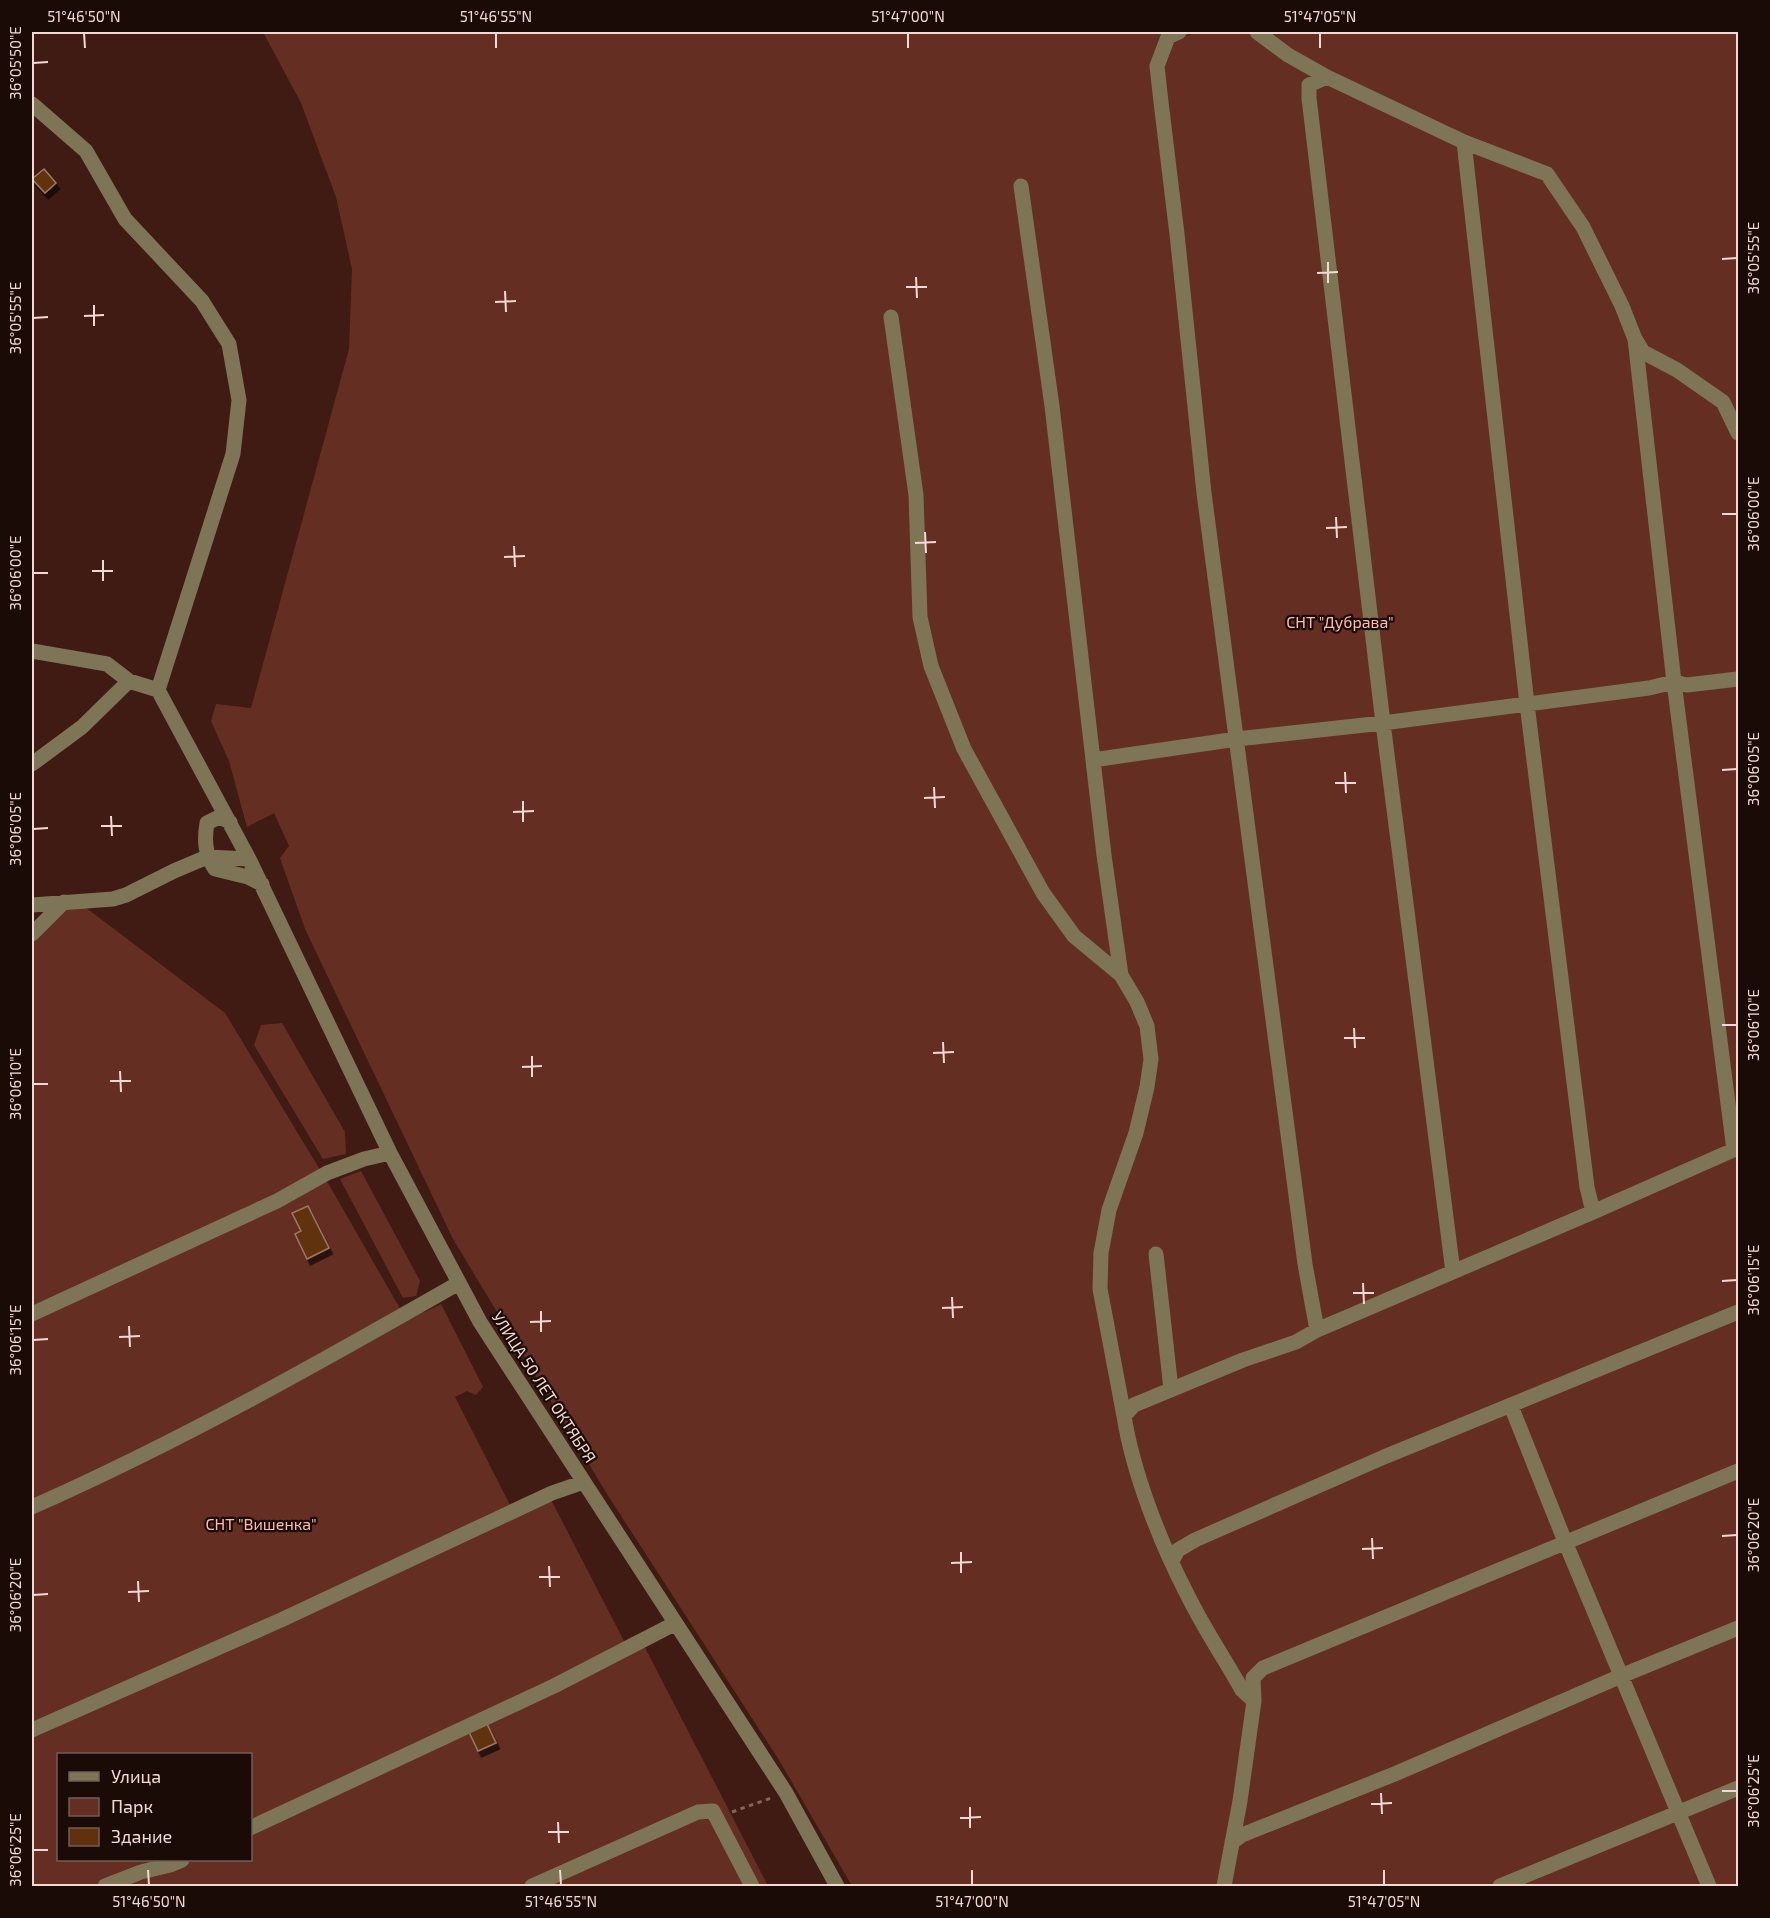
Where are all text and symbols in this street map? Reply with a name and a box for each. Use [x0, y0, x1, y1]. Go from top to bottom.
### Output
text: 51°46'50"N [47, 7, 121, 25]
text: 51°46'55"N [460, 7, 532, 25]
text: 51°47'00"N [871, 7, 945, 25]
text: 51°47'05"N [1284, 7, 1356, 25]
text: 36°05'50"E [6, 26, 24, 100]
text: 36°05'55"E [1744, 222, 1762, 294]
text: 36°05'55"E [6, 282, 24, 354]
text: 36°06'00"E [1744, 477, 1762, 551]
text: 36°06'00"E [6, 536, 24, 610]
park label: СНТ "Дубрава" [1286, 612, 1394, 632]
text: 36°06'05"E [1744, 732, 1762, 806]
text: 36°06'05"E [6, 792, 24, 866]
text: 36°06'10"E [1744, 989, 1762, 1061]
text: 36°06'10"E [6, 1048, 24, 1120]
text: 36°06'15"E [1744, 1245, 1762, 1315]
text: 36°06'15"E [6, 1305, 24, 1375]
street label: УЛИЦА 50 ЛЕТ ОКТЯБРЯ [488, 1307, 600, 1466]
text: 36°06'20"E [1744, 1498, 1762, 1572]
park label: СНТ "Вишенка" [205, 1514, 317, 1533]
text: 36°06'20"E [6, 1558, 24, 1632]
legend [57, 1753, 252, 1861]
text: 36°06'25"E [1744, 1754, 1762, 1828]
text: Улица [111, 1765, 161, 1787]
text: Парк [111, 1795, 153, 1817]
text: 36°06'25"E [6, 1813, 24, 1887]
text: Здание [111, 1825, 172, 1847]
text: 51°46'50"N [112, 1892, 186, 1910]
text: 51°46'55"N [525, 1892, 597, 1910]
text: 51°47'00"N [935, 1892, 1009, 1910]
text: 51°47'05"N [1348, 1892, 1420, 1910]

